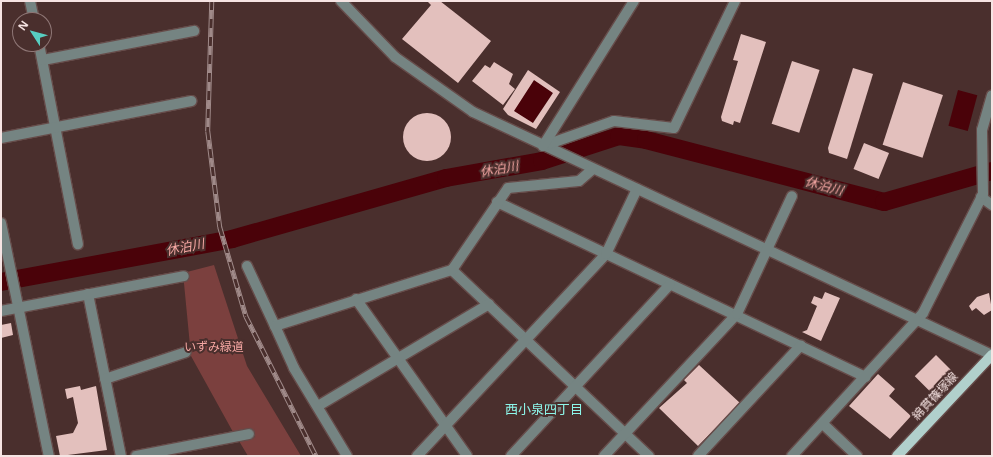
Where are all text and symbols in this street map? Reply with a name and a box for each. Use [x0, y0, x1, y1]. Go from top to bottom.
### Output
north arrow [12, 12, 52, 52]
text: N [14, 17, 31, 33]
water label: 休泊川 [478, 158, 520, 180]
water label: 休泊川 [803, 173, 845, 199]
water label: 休泊川 [164, 236, 206, 258]
park label: いずみ緑道 [184, 340, 244, 354]
street label: 綿貫篠塚線 [909, 369, 961, 423]
district label: 西小泉四丁目 [505, 401, 583, 417]

